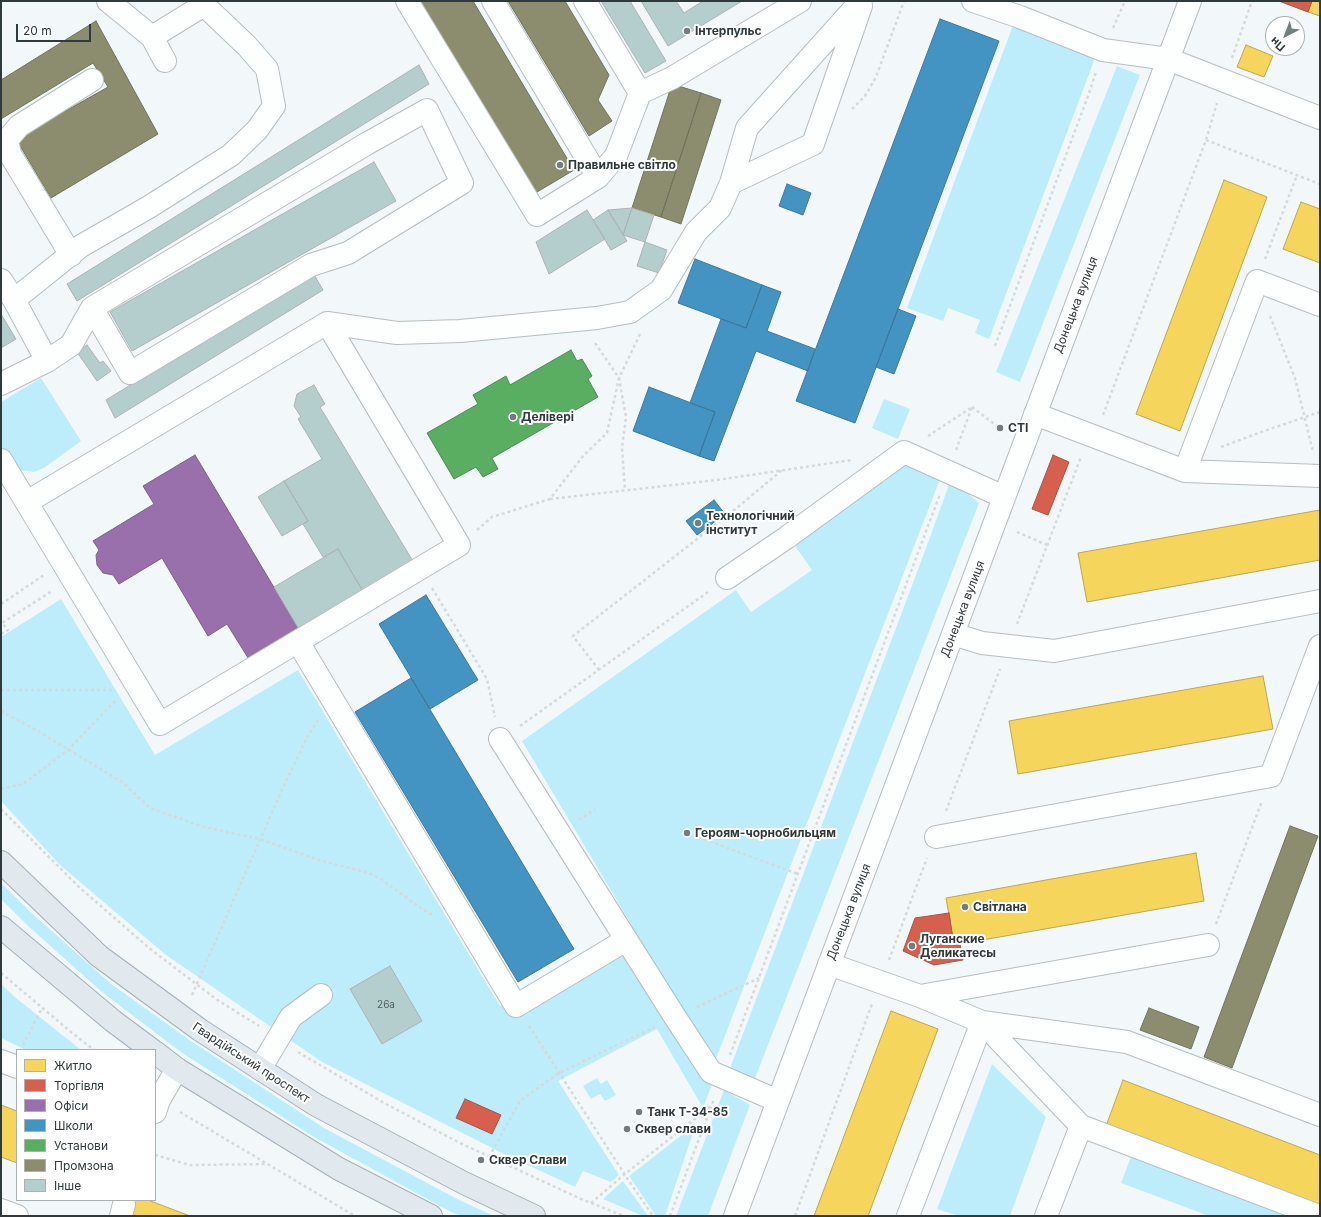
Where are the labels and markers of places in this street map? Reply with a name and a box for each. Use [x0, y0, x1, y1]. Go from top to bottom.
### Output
place label: Інтерпульс [695, 24, 762, 38]
marker: Інтерпульс [682, 26, 692, 36]
place label: Правильне світло [568, 158, 676, 172]
marker: Правильне світло [555, 160, 565, 170]
place label: Делівері [521, 410, 574, 424]
marker: Делівері [508, 412, 518, 422]
place label: СТІ [1008, 421, 1028, 435]
marker: СТІ [995, 423, 1005, 433]
place label: Технологічний інститут [706, 509, 795, 537]
marker: Технологічний інститут [693, 518, 703, 528]
place label: Героям-чорнобильцям [695, 826, 836, 840]
marker: Героям-чорнобильцям [682, 828, 692, 838]
place label: Світлана [973, 900, 1027, 914]
marker: Світлана [960, 902, 970, 912]
place label: Луганские Деликатесы [920, 932, 996, 960]
marker: Луганские Деликатесы [907, 941, 917, 951]
place label: Танк Т-34-85 [647, 1105, 728, 1119]
marker: Танк Т-34-85 [634, 1107, 644, 1117]
place label: Сквер слави [635, 1122, 711, 1136]
marker: Сквер слави [622, 1124, 632, 1134]
place label: Сквер Слави [489, 1153, 567, 1167]
marker: Сквер Слави [476, 1155, 486, 1165]

